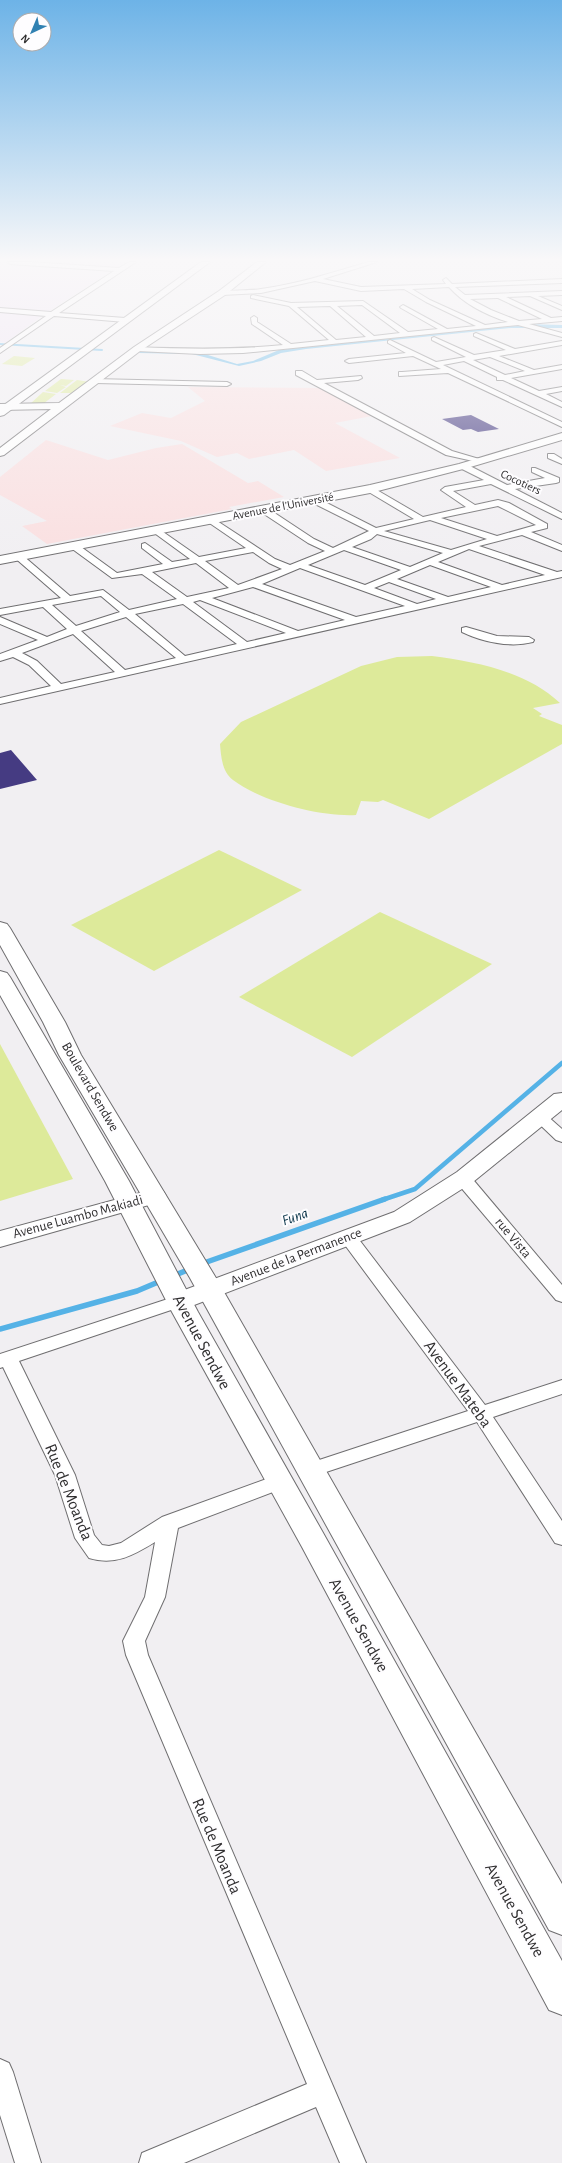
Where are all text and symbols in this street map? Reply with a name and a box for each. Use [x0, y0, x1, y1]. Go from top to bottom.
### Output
north arrow [12, 12, 52, 52]
text: N [19, 32, 32, 45]
street label: Cocotiers [499, 467, 543, 497]
street label: Avenue de l’Université [231, 490, 335, 522]
street label: Boulevard Sendwe [59, 1040, 121, 1134]
street label: Avenue Luambo Makiadi [11, 1193, 145, 1241]
water label: Funa [280, 1206, 310, 1228]
street label: rue Vista [492, 1215, 534, 1261]
street label: Avenue de la Permanence [228, 1225, 364, 1289]
street label: Avenue Sendwe [170, 1292, 234, 1392]
street label: Avenue Mateba [421, 1337, 495, 1431]
street label: Rue de Moanda [42, 1441, 96, 1543]
street label: Avenue Sendwe [326, 1575, 392, 1675]
street label: Rue de Moanda [189, 1796, 245, 1897]
street label: Avenue Sendwe [482, 1860, 548, 1960]

